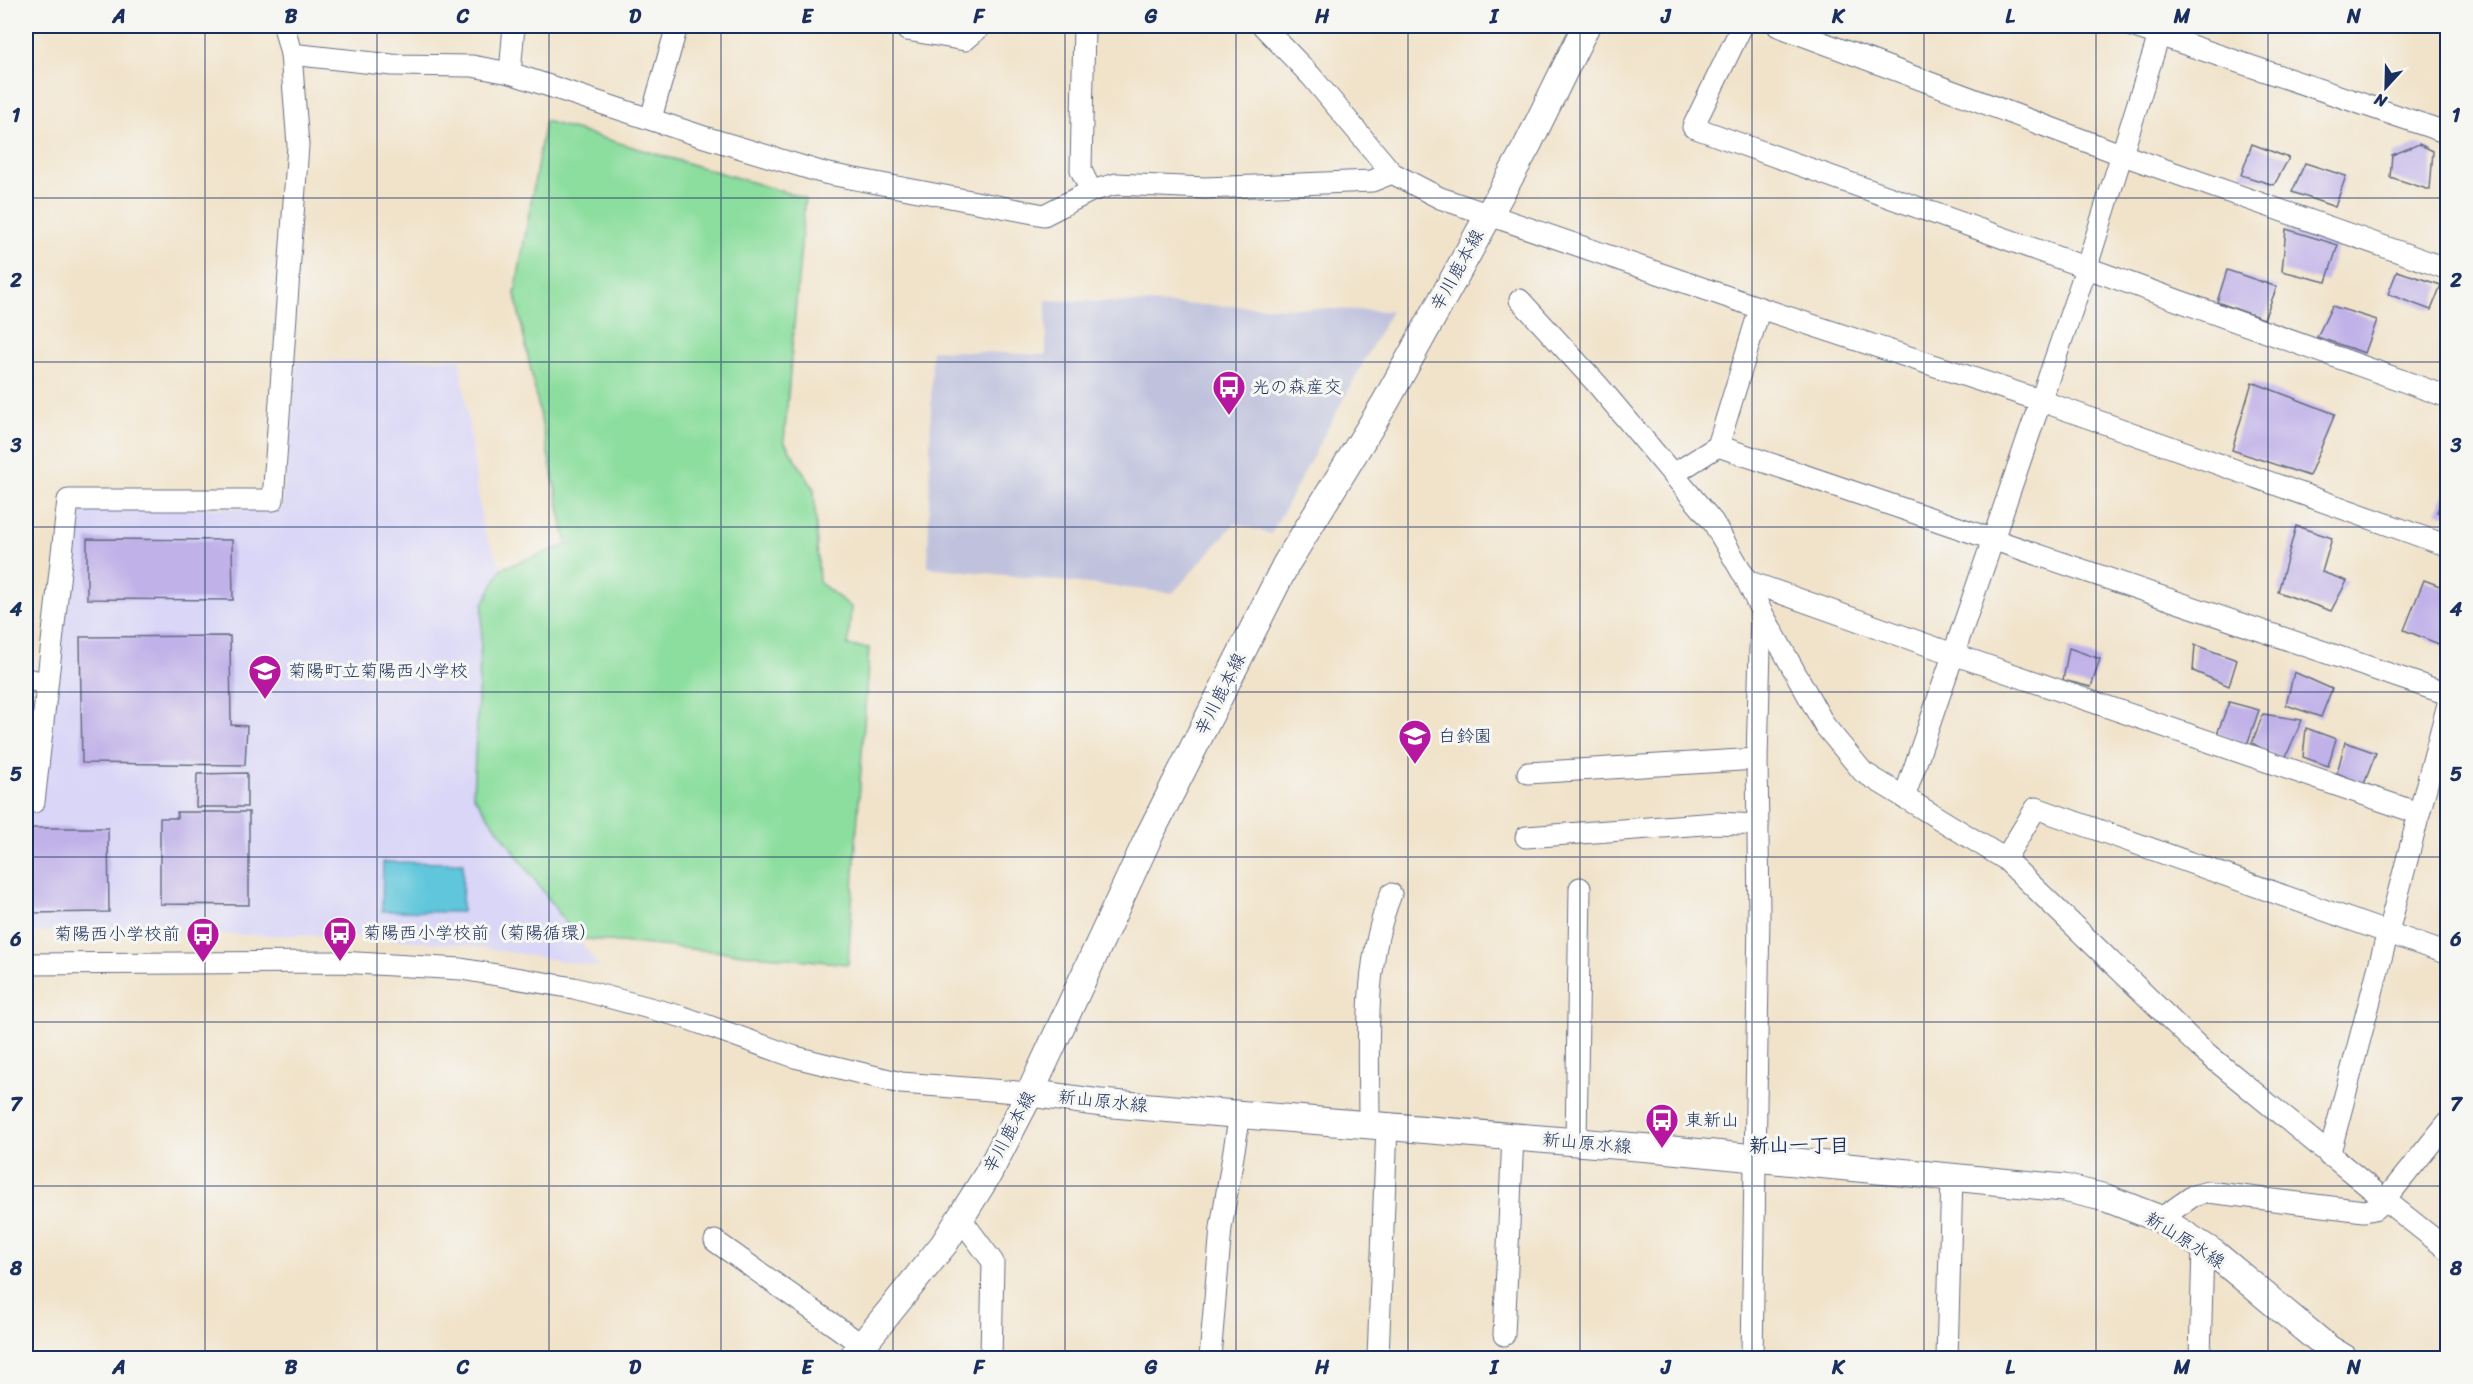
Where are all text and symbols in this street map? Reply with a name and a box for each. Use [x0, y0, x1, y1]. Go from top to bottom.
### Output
text: A [111, 0, 126, 34]
text: B [285, 0, 298, 34]
text: C [456, 0, 470, 34]
text: D [629, 0, 642, 34]
text: E [801, 0, 814, 34]
text: F [973, 0, 986, 34]
text: G [1144, 0, 1158, 34]
text: H [1314, 0, 1330, 34]
text: I [1489, 0, 1500, 34]
text: J [1660, 0, 1672, 34]
text: K [1831, 0, 1846, 34]
text: L [2005, 0, 2015, 34]
text: M [2173, 0, 2191, 34]
text: N [2346, 0, 2362, 34]
north arrow [2356, 57, 2416, 117]
text: N [2369, 85, 2392, 116]
text: 1 [12, 98, 21, 133]
text: 1 [2452, 98, 2461, 133]
street label: 辛川鹿本線 [1421, 223, 1493, 317]
text: 2 [9, 263, 22, 298]
text: 2 [2449, 263, 2462, 298]
bus stop icon: 光の森産交 [1211, 369, 1247, 416]
place label: 光の森産交 [1252, 371, 1342, 403]
text: 3 [10, 428, 22, 463]
text: 3 [2450, 428, 2462, 463]
text: 4 [9, 592, 23, 627]
text: 4 [2449, 592, 2463, 627]
street label: 辛川鹿本線 [1185, 647, 1255, 741]
school or university icon: 菊陽町立菊陽西小学校 [247, 653, 283, 700]
place label: 菊陽町立菊陽西小学校 [288, 655, 468, 687]
school or university icon: 白鈴園 [1397, 718, 1433, 765]
place label: 白鈴園 [1438, 720, 1492, 752]
text: 5 [10, 757, 22, 792]
text: 5 [2450, 757, 2462, 792]
bus stop icon: 菊陽西小学校前（菊陽循環） [322, 915, 358, 962]
bus stop icon: 菊陽西小学校前 [185, 916, 221, 963]
place label: 菊陽西小学校前（菊陽循環） [363, 917, 597, 949]
place label: 菊陽西小学校前 [54, 918, 180, 950]
text: 6 [9, 922, 22, 957]
text: 6 [2449, 922, 2462, 957]
street label: 新山原水線 [1057, 1080, 1149, 1122]
street label: 辛川鹿本線 [974, 1085, 1044, 1179]
text: 7 [10, 1087, 23, 1122]
text: 7 [2450, 1087, 2463, 1122]
bus stop icon: 東新山 [1644, 1102, 1680, 1149]
place label: 東新山 [1685, 1104, 1739, 1136]
street label: 新山原水線 [1541, 1123, 1633, 1163]
district label: 新山一丁目 [1749, 1128, 1849, 1163]
street label: 新山原水線 [2138, 1203, 2232, 1277]
text: 8 [9, 1251, 23, 1286]
text: 8 [2449, 1251, 2463, 1286]
text: A [111, 1350, 126, 1384]
text: B [285, 1350, 298, 1384]
text: C [456, 1350, 470, 1384]
text: D [629, 1350, 642, 1384]
text: E [801, 1350, 814, 1384]
text: F [973, 1350, 986, 1384]
text: G [1144, 1350, 1158, 1384]
text: H [1314, 1350, 1330, 1384]
text: I [1489, 1350, 1500, 1384]
text: J [1660, 1350, 1672, 1384]
text: K [1831, 1350, 1846, 1384]
text: L [2005, 1350, 2015, 1384]
text: M [2173, 1350, 2191, 1384]
text: N [2346, 1350, 2362, 1384]

